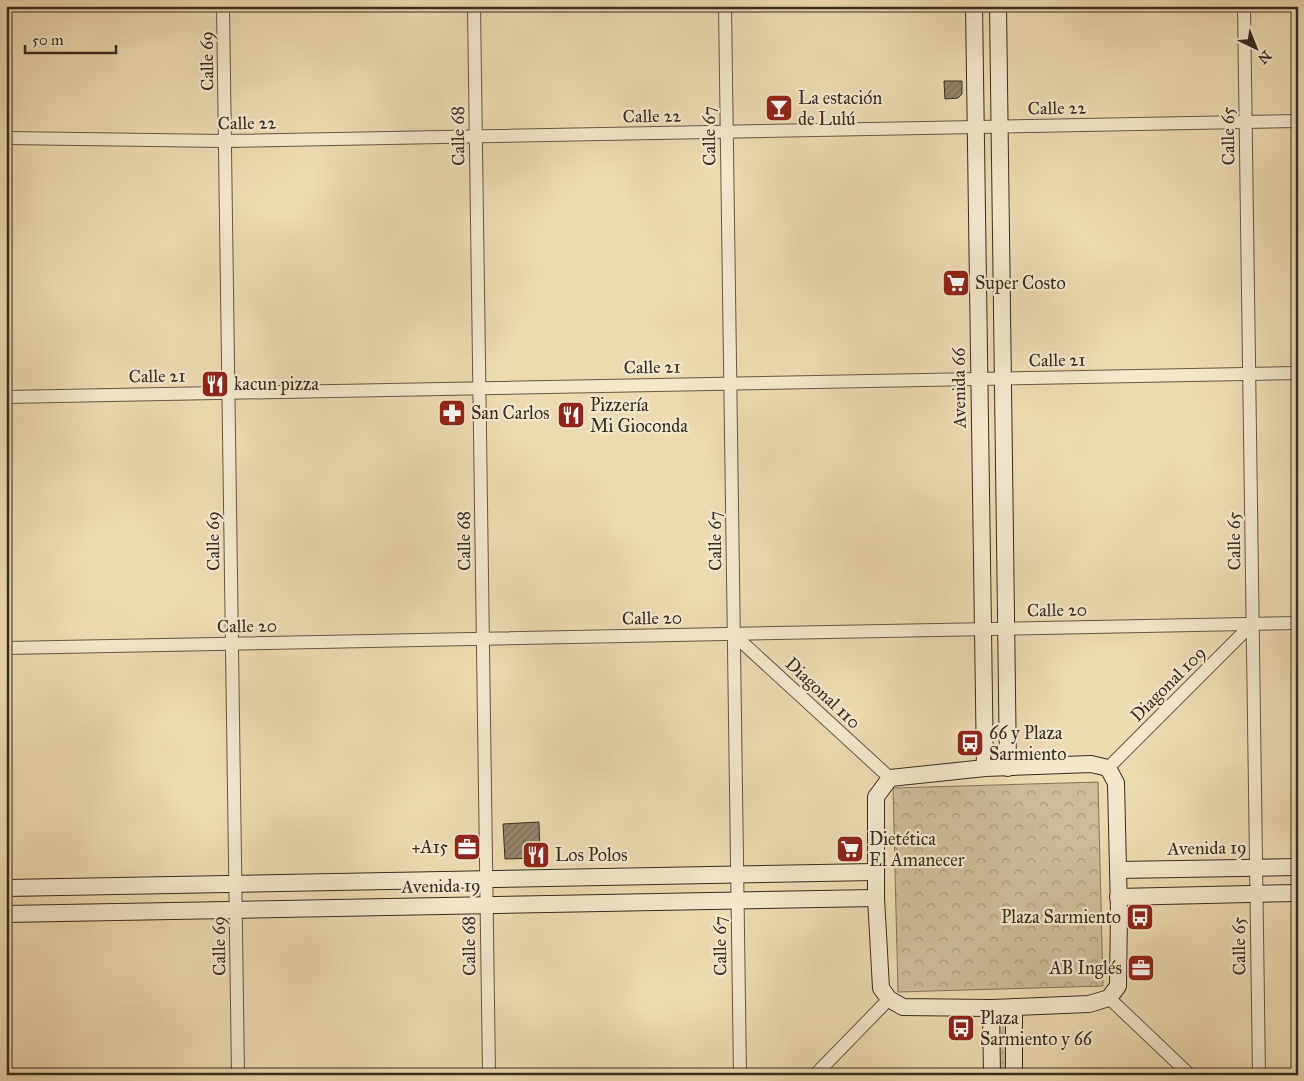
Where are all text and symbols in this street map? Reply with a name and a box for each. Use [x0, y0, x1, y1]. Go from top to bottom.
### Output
scale bar [25, 22, 116, 54]
north arrow [1232, 22, 1282, 72]
text: 50 m [32, 31, 64, 49]
street label: Calle 69 [195, 31, 219, 91]
text: N [1254, 47, 1275, 67]
place label: La estación de Lulú [798, 87, 882, 130]
bar icon: La estación de Lulú [764, 93, 794, 123]
street label: Calle 22 [1027, 96, 1087, 120]
street label: Calle 22 [622, 104, 682, 128]
street label: Calle 68 [446, 106, 470, 166]
street label: Calle 67 [697, 106, 721, 166]
street label: Calle 65 [1216, 106, 1240, 165]
street label: Calle 22 [217, 111, 277, 135]
supermarket icon: Super Costo [941, 268, 971, 298]
place label: Super Costo [975, 272, 1066, 294]
street label: Avenida 66 [947, 347, 971, 430]
street label: Calle 21 [1028, 349, 1086, 371]
street label: Calle 21 [623, 356, 681, 378]
street label: Calle 21 [128, 365, 186, 387]
restaurant icon: kacun pizza [200, 369, 230, 399]
place label: kacun pizza [234, 373, 319, 395]
place label: Pizzería Mi Gioconda [590, 394, 688, 437]
pharmacy icon: San Carlos [437, 398, 467, 428]
restaurant icon: Pizzería Mi Gioconda [556, 400, 586, 430]
place label: San Carlos [471, 402, 550, 424]
street label: Calle 69 [201, 511, 225, 571]
street label: Calle 68 [452, 511, 476, 571]
street label: Calle 67 [703, 511, 727, 571]
street label: Calle 65 [1222, 511, 1246, 570]
street label: Calle 20 [1027, 598, 1087, 622]
street label: Calle 20 [622, 606, 682, 630]
street label: Calle 20 [217, 614, 277, 638]
street label: Diagonal 109 [1126, 642, 1211, 727]
street label: Diagonal 110 [780, 653, 865, 734]
place label: 66 y Plaza Sarmiento [989, 722, 1066, 765]
bus stop icon: 66 y Plaza Sarmiento [955, 728, 985, 758]
place label: Dietética El Amanecer [869, 828, 965, 871]
office icon: +A15 [452, 832, 482, 862]
supermarket icon: Dietética El Amanecer [835, 834, 865, 864]
place label: +A15 [412, 836, 449, 858]
street label: Avenida 19 [1166, 836, 1247, 860]
restaurant icon: Los Polos [521, 840, 551, 870]
place label: Los Polos [555, 844, 628, 866]
street label: Avenida 19 [400, 874, 481, 898]
bus stop icon: Plaza Sarmiento [1125, 902, 1155, 932]
place label: Plaza Sarmiento [1001, 906, 1121, 928]
street label: Calle 69 [207, 916, 231, 976]
street label: Calle 68 [457, 916, 481, 976]
street label: Calle 67 [708, 916, 732, 976]
street label: Calle 65 [1227, 916, 1251, 975]
office icon: AB Inglés [1126, 953, 1156, 983]
place label: AB Inglés [1048, 957, 1122, 980]
place label: Plaza Sarmiento y 66 [980, 1007, 1093, 1050]
bus stop icon: Plaza Sarmiento y 66 [946, 1013, 976, 1043]

